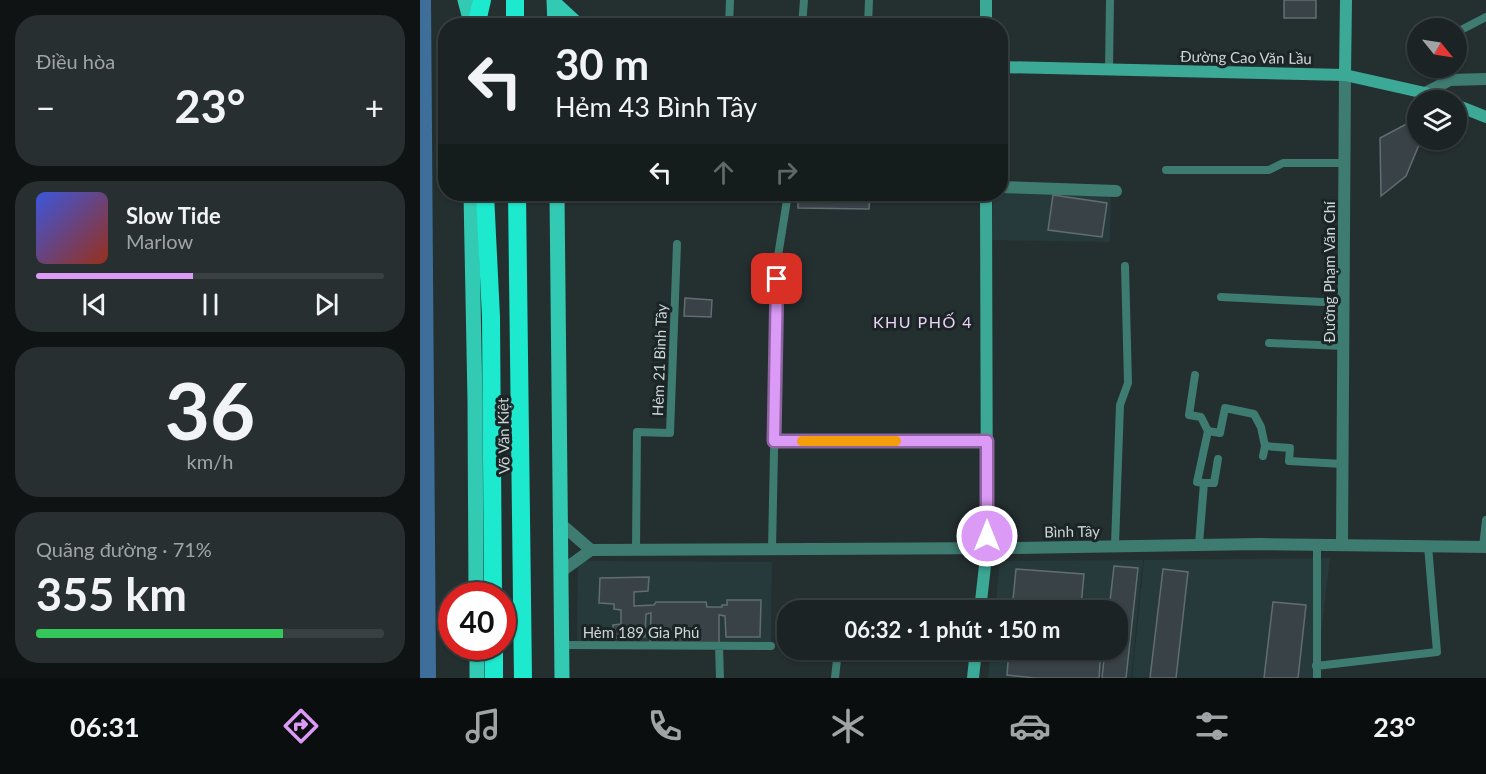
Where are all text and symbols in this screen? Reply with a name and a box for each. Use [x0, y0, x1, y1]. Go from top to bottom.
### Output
north arrow [1407, 18, 1467, 78]
map controls [1407, 18, 1467, 150]
text: 30 m [555, 39, 649, 89]
icon: left [456, 42, 534, 120]
street label: Đường Cao Văn Lầu [1180, 47, 1312, 67]
text: Điều hòa [36, 49, 115, 73]
text: 23° [175, 79, 245, 133]
text: − [36, 87, 55, 127]
text: + [365, 87, 384, 127]
text: Hẻm 43 Bình Tây [555, 90, 757, 123]
button: layers [1407, 90, 1467, 150]
icon: left [644, 156, 677, 189]
icon: ahead [707, 156, 740, 189]
icon: right [770, 156, 803, 189]
street label: Đường Phạm Văn Chí [1320, 200, 1338, 343]
text: Slow Tide [126, 202, 221, 229]
text: Marlow [126, 229, 193, 253]
pin [751, 253, 802, 304]
icon: arrive [760, 262, 793, 295]
icon: previous [78, 288, 111, 321]
icon: pause [194, 288, 227, 321]
icon: next [310, 288, 343, 321]
street label: Hẻm 21 Bình Tây [648, 303, 670, 416]
district label: KHU PHỐ 4 [873, 312, 973, 331]
text: 36 [165, 363, 255, 457]
street label: Võ Văn Kiệt [493, 397, 513, 474]
text: km/h [187, 449, 233, 473]
position arrow [955, 504, 1019, 568]
street label: Bình Tây [1044, 522, 1100, 540]
text: Quãng đường · 71% [36, 537, 212, 561]
text: 355 km [36, 567, 187, 621]
speed limit sign: 40 [438, 582, 516, 660]
text: 06:32 · 1 phút · 150 m [845, 616, 1060, 643]
street label: Hẻm 189 Gia Phú [583, 623, 699, 641]
icon: directions [280, 705, 322, 747]
icon: music [462, 705, 504, 747]
icon: phone [644, 705, 686, 747]
icon: climate [827, 705, 869, 747]
icon: car [1009, 705, 1051, 747]
icon: filters [1191, 705, 1233, 747]
text: 06:31 [70, 710, 140, 743]
text: 23° [1373, 710, 1416, 743]

